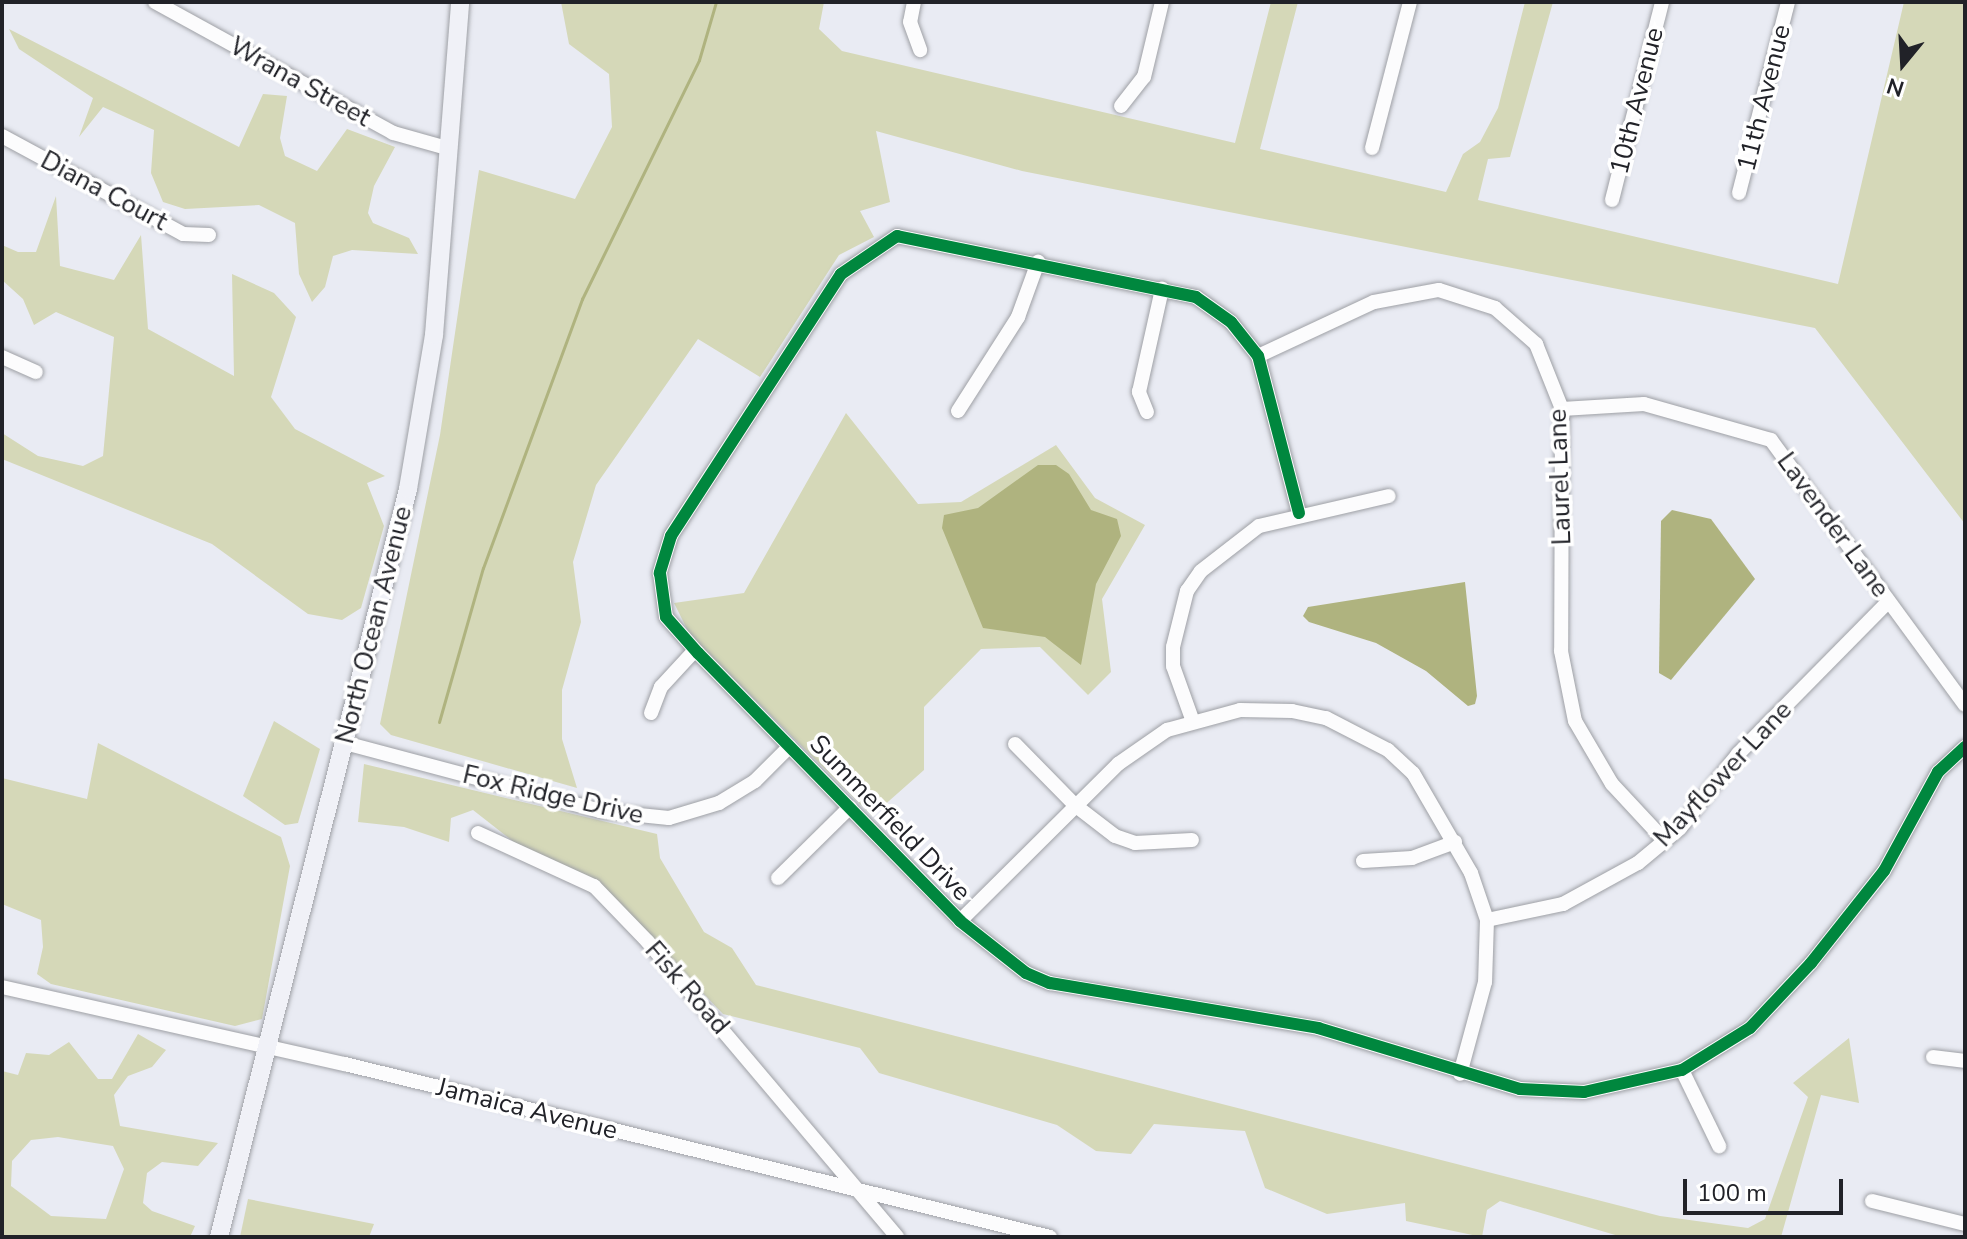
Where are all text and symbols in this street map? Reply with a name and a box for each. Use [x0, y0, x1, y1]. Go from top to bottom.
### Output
street label: 11th Avenue [1731, 21, 1797, 175]
street label: 10th Avenue [1604, 24, 1670, 178]
north arrow [1863, 24, 1943, 104]
street label: Wrana Street [224, 30, 376, 134]
text: N [1883, 70, 1908, 104]
street label: Diana Court [35, 145, 173, 237]
street label: Laurel Lane [1542, 408, 1578, 546]
street label: Lavender Lane [1770, 447, 1896, 603]
street label: North Ocean Avenue [329, 503, 419, 747]
street label: Mayflower Lane [1648, 695, 1798, 853]
street label: Summerfield Drive [803, 729, 977, 907]
street label: Fox Ridge Drive [460, 759, 646, 831]
street label: Fisk Road [638, 935, 736, 1041]
street label: Jamaica Avenue [433, 1071, 621, 1147]
scale bar [1687, 1163, 1847, 1213]
text: 100 m [1697, 1177, 1767, 1209]

